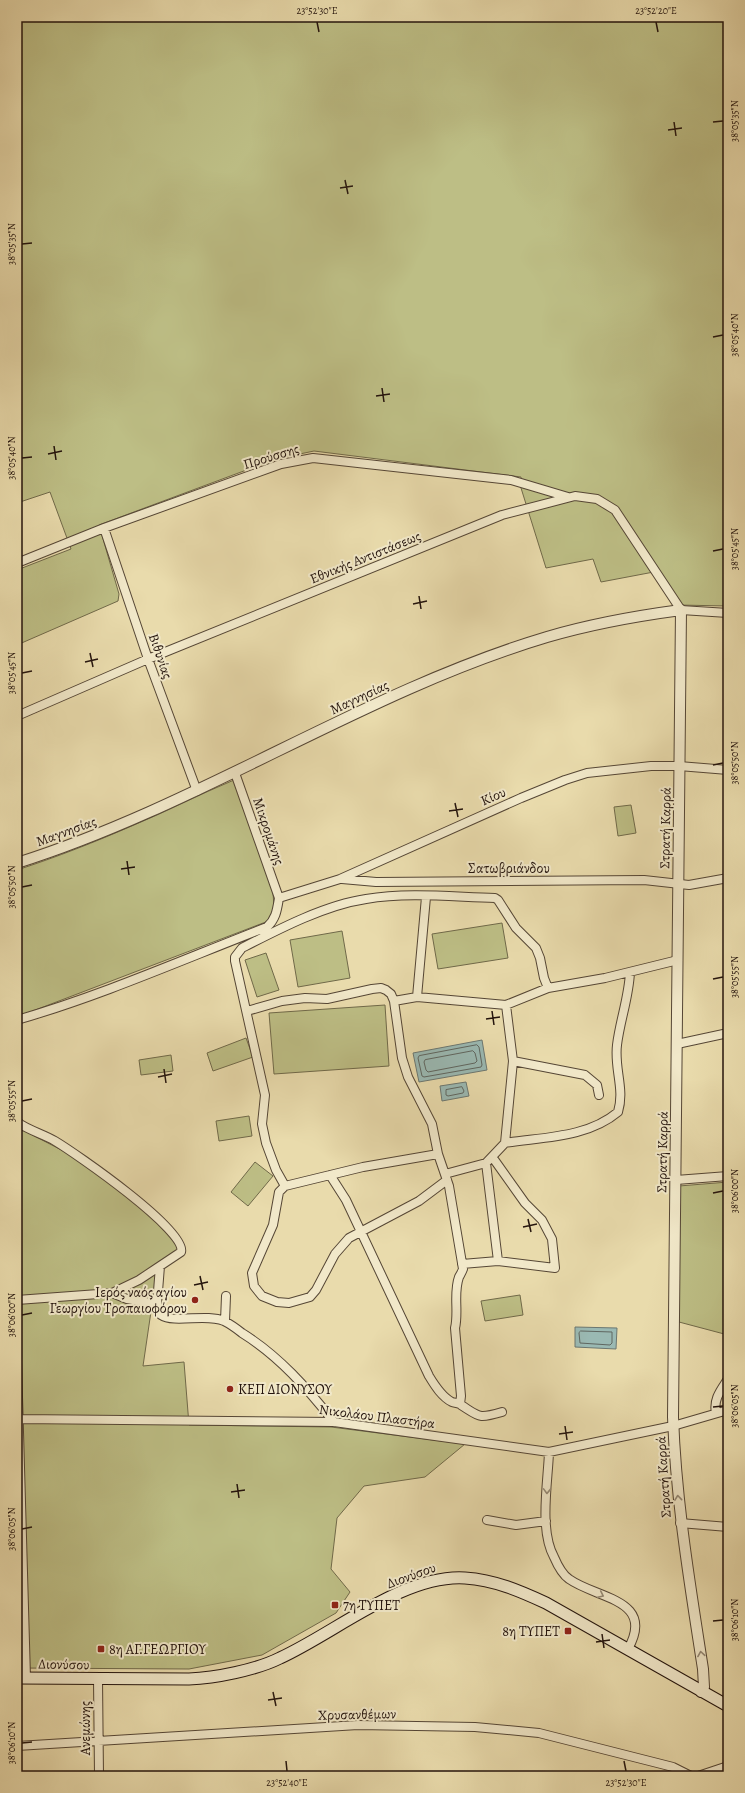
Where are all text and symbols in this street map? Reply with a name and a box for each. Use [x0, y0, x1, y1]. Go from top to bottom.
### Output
text: 23°52'30"E [296, 4, 338, 17]
text: 23°52'20"E [635, 4, 677, 17]
text: 38°05'35"N [728, 100, 741, 142]
text: 38°05'35"N [5, 223, 18, 265]
text: 38°05'40"N [728, 313, 741, 357]
text: 38°05'40"N [5, 436, 18, 480]
street label: Προύσσης [241, 439, 301, 474]
street label: Εθνικής Αντιστάσεως [307, 527, 423, 588]
text: 38°05'45"N [728, 528, 741, 570]
street label: Βιθυνίας [144, 631, 177, 681]
text: 38°05'45"N [5, 652, 18, 694]
street label: Μαγνησίας [327, 676, 392, 719]
text: 38°05'50"N [728, 741, 741, 785]
street label: Κίου [478, 783, 509, 810]
street label: Στρατή Καρρά [655, 787, 676, 869]
street label: Μικρομάνης [248, 795, 289, 867]
street label: Μαγνησίας [33, 812, 99, 851]
street label: Σατωβριάνδου [468, 859, 550, 878]
text: 38°05'50"N [5, 865, 18, 909]
text: 38°05'55"N [728, 956, 741, 998]
text: 38°05'55"N [5, 1080, 18, 1122]
street label: Στρατή Καρρά [652, 1111, 673, 1193]
text: 38°06'00"N [728, 1169, 741, 1213]
place label: Ιερός ναός αγίου Γεωργίου Τροπαιοφόρου [49, 1283, 187, 1318]
text: 38°06'00"N [5, 1293, 18, 1337]
marker: Ιερός ναός αγίου Γεωργίου Τροπαιοφόρου [190, 1295, 200, 1305]
place label: ΚΕΠ ΔΙΟΝΥΣΟΥ [238, 1380, 332, 1399]
marker: ΚΕΠ ΔΙΟΝΥΣΟΥ [225, 1384, 235, 1394]
text: 38°06'05"N [728, 1384, 741, 1428]
street label: Νικολάου Πλαστήρα [318, 1400, 436, 1433]
street label: Στρατή Καρρά [651, 1435, 676, 1518]
one-way arrow [543, 1488, 552, 1494]
one-way arrow [674, 1495, 683, 1501]
text: 38°06'05"N [5, 1507, 18, 1551]
street label: Διονύσου [384, 1558, 438, 1593]
one-way arrow [597, 1590, 604, 1598]
place label: 7η ΤΥΠΕΤ [343, 1596, 400, 1615]
text: 38°06'10"N [728, 1599, 741, 1641]
marker: 7η ΤΥΠΕΤ [330, 1600, 340, 1610]
place label: 8η ΤΥΠΕΤ [502, 1622, 560, 1641]
marker: 8η ΤΥΠΕΤ [563, 1626, 573, 1636]
place label: 8η ΑΓ.ΓΕΩΡΓΙΟΥ [109, 1640, 206, 1659]
marker: 8η ΑΓ.ΓΕΩΡΓΙΟΥ [96, 1644, 106, 1654]
one-way arrow [697, 1651, 706, 1657]
street label: Διονύσου [38, 1655, 90, 1674]
street label: Ανεμώνης [76, 1701, 95, 1756]
street label: Χρυσανθέμων [318, 1704, 397, 1725]
text: 38°06'10"N [5, 1722, 18, 1764]
text: 23°52'40"E [266, 1776, 308, 1789]
text: 23°52'30"E [605, 1776, 647, 1789]

